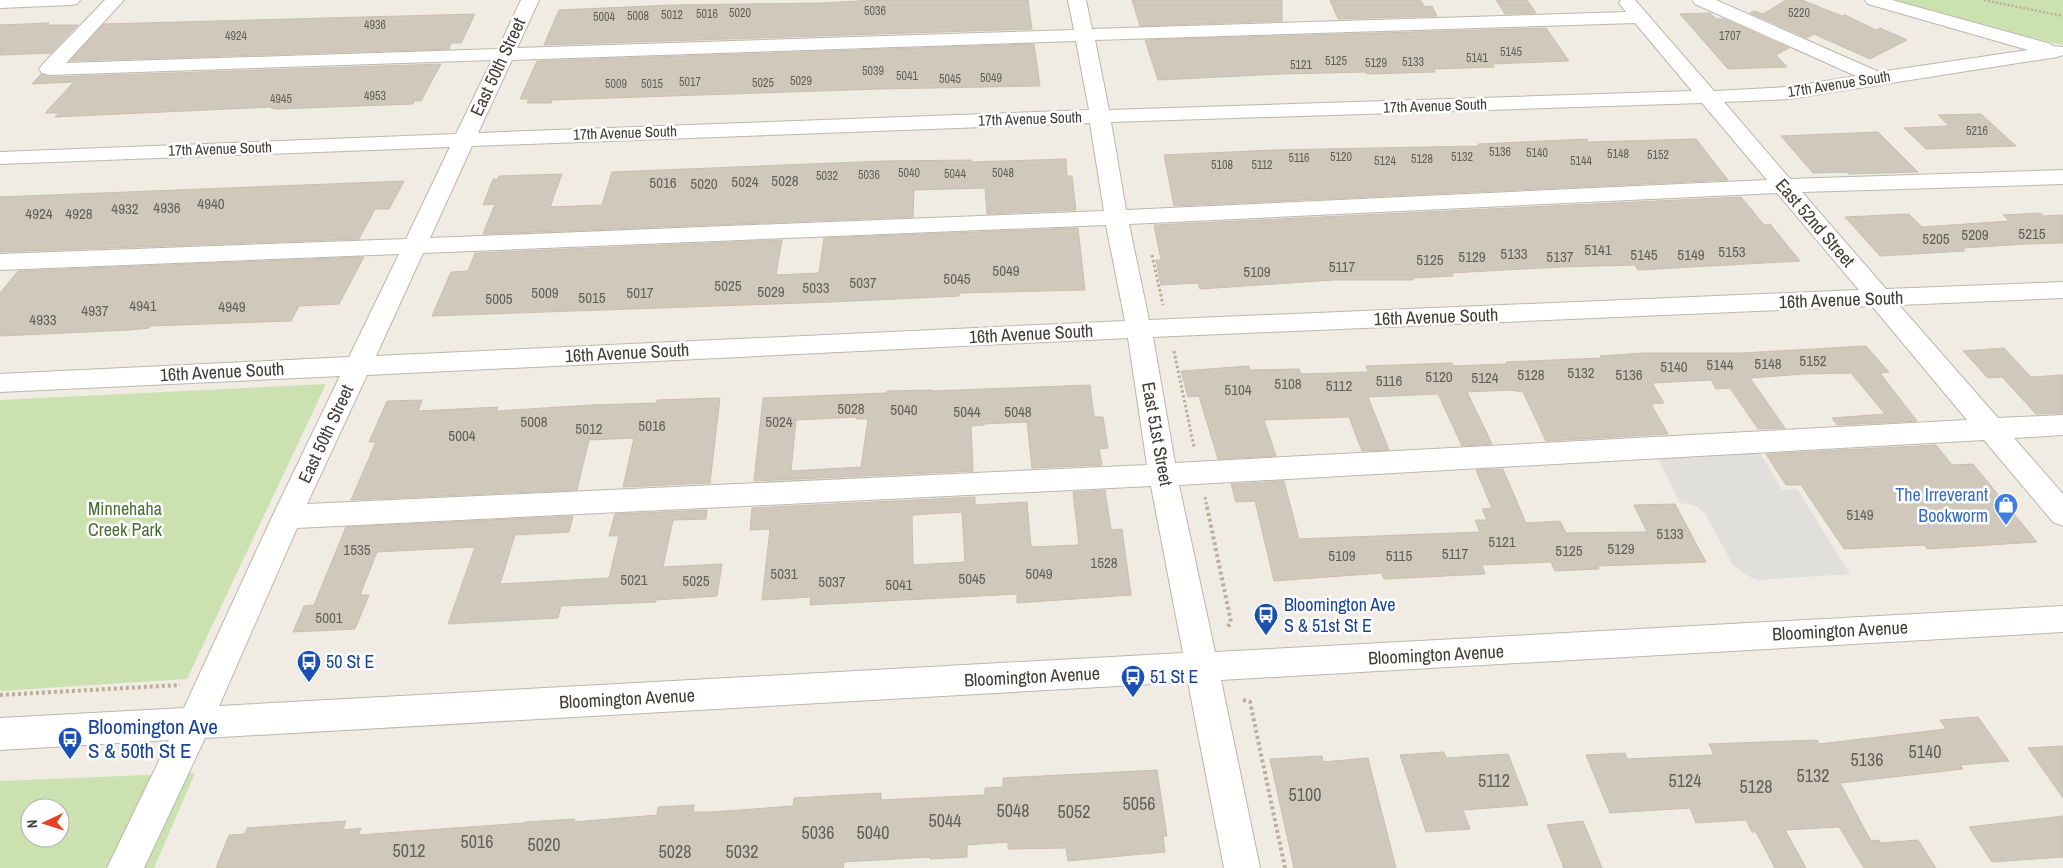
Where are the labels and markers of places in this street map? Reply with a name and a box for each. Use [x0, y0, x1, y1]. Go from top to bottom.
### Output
place label: The Irreverant Bookworm [1895, 482, 1988, 528]
shop icon: The Irreverant Bookworm [1993, 492, 2019, 526]
place label: Bloomington Ave S & 51st St E [1284, 592, 1395, 638]
bus stop icon: Bloomington Ave S & 51st St E [1253, 602, 1279, 636]
bus stop icon: 50 St E [296, 649, 322, 683]
place label: 50 St E [326, 649, 374, 674]
bus stop icon: 51 St E [1120, 664, 1146, 698]
place label: 51 St E [1150, 664, 1198, 689]
place label: Bloomington Ave S & 50th St E [88, 712, 218, 765]
bus stop icon: Bloomington Ave S & 50th St E [57, 726, 83, 760]

